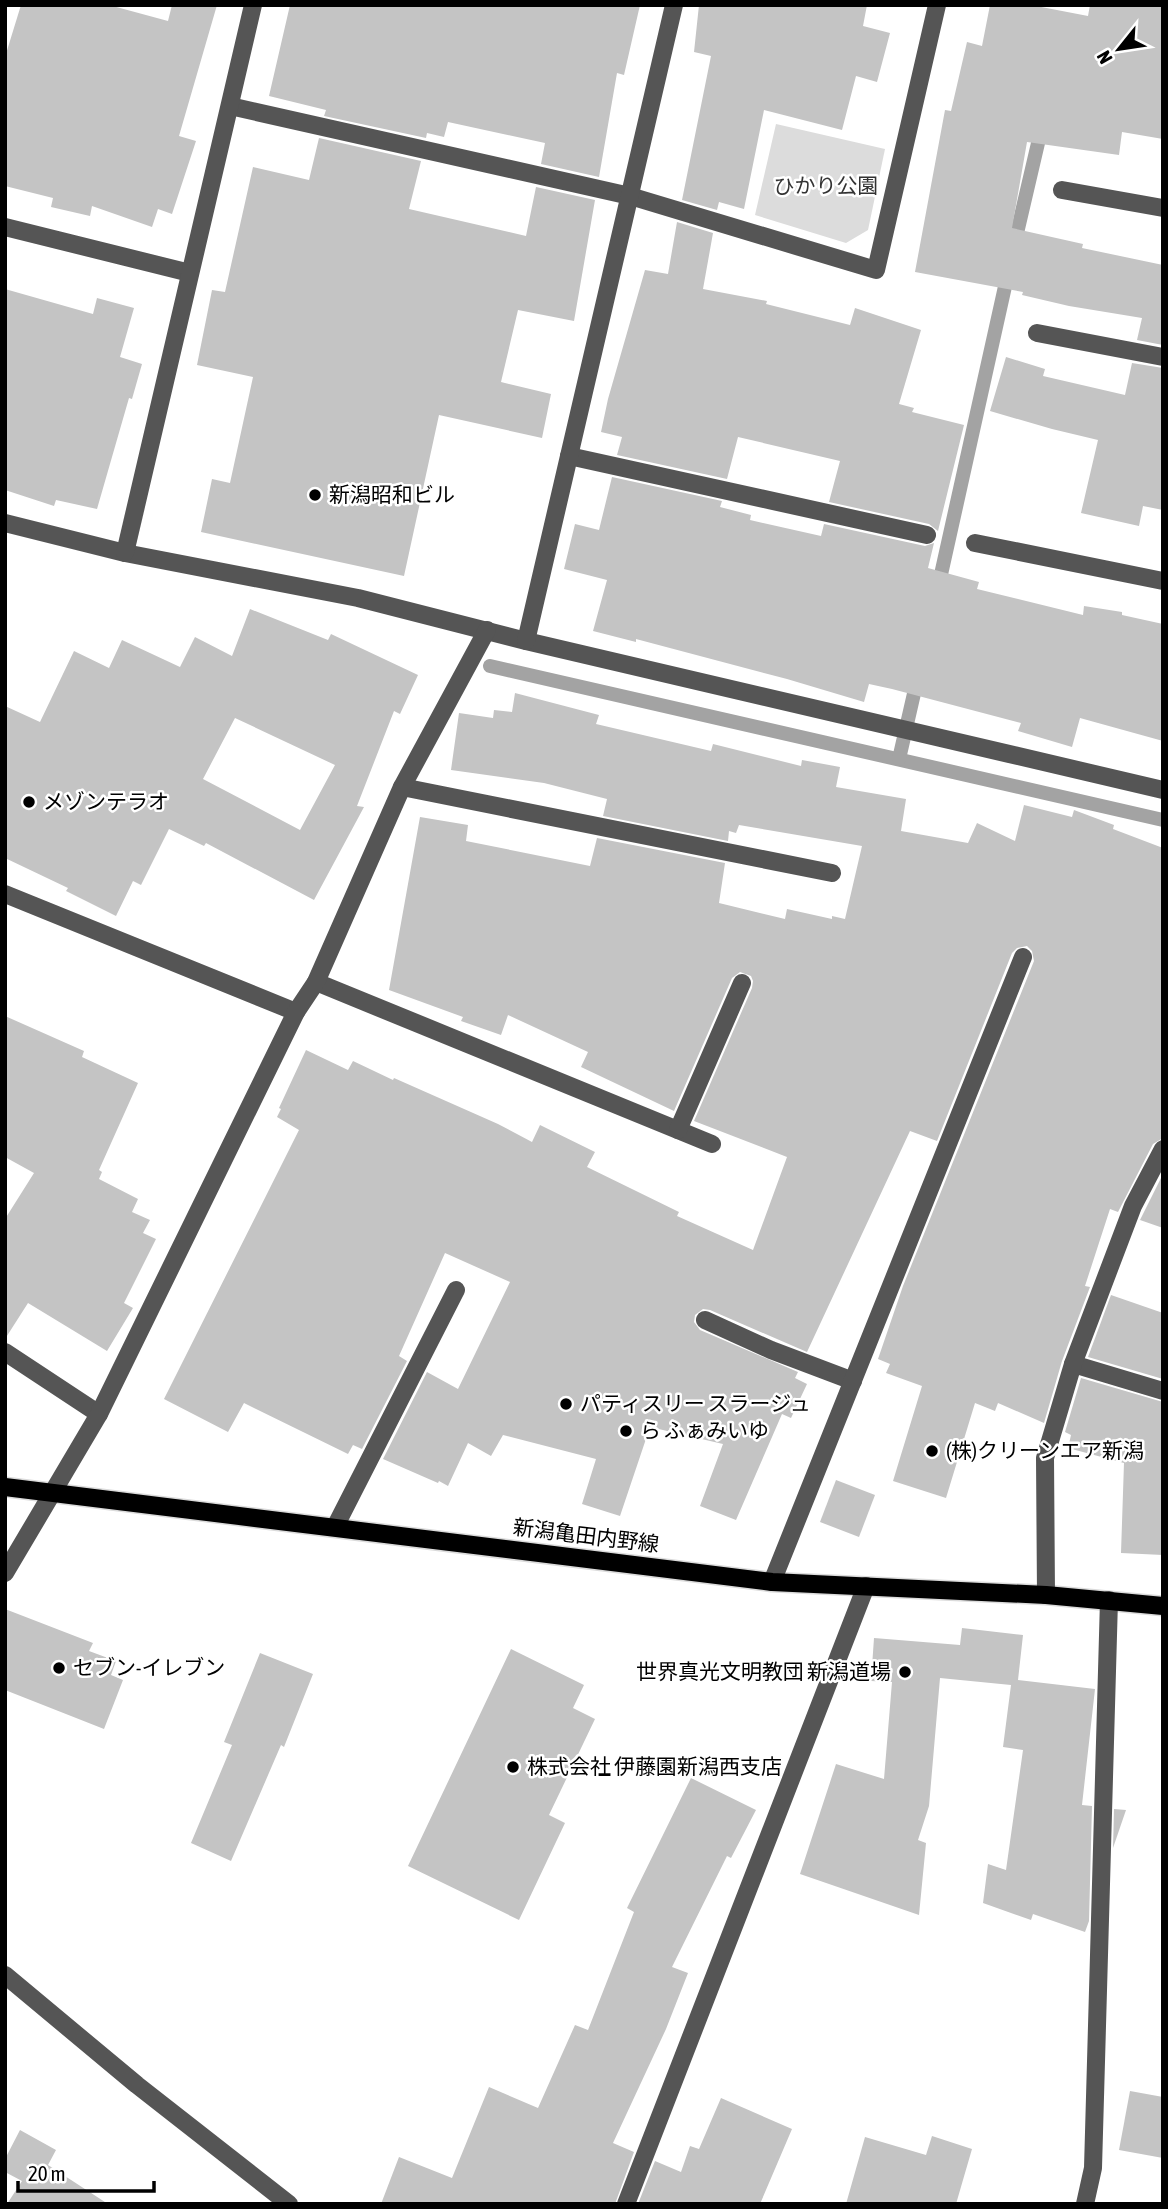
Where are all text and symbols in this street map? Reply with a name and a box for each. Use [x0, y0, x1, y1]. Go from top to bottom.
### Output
north arrow [1084, 14, 1154, 84]
text: N [1092, 47, 1117, 68]
park label: ひかり公園 [774, 173, 879, 197]
place label: 新潟昭和ビル [329, 482, 455, 506]
marker: 新潟昭和ビル [307, 487, 323, 503]
place label: メゾンテラオ [43, 789, 169, 813]
marker: メゾンテラオ [21, 794, 37, 810]
place label: パティスリー スラージュ [580, 1391, 811, 1415]
marker: パティスリー スラージュ [558, 1396, 574, 1412]
place label: ら ふぁみいゆ [640, 1418, 769, 1442]
marker: ら ふぁみいゆ [618, 1423, 634, 1439]
place label: (株)クリーンエア新潟 [946, 1438, 1144, 1462]
marker: (株)クリーンエア新潟 [924, 1443, 940, 1459]
street label: 新潟亀田内野線 [512, 1514, 661, 1556]
place label: セブン-イレブン [73, 1655, 225, 1679]
place label: 世界真光文明教団 新潟道場 [636, 1659, 891, 1683]
marker: セブン-イレブン [51, 1660, 67, 1676]
marker: 世界真光文明教団 新潟道場 [897, 1664, 913, 1680]
place label: 株式会社 伊藤園新潟西支店 [527, 1754, 782, 1778]
marker: 株式会社 伊藤園新潟西支店 [505, 1759, 521, 1775]
scale bar [18, 2150, 154, 2194]
text: 20 m [28, 2161, 66, 2185]

